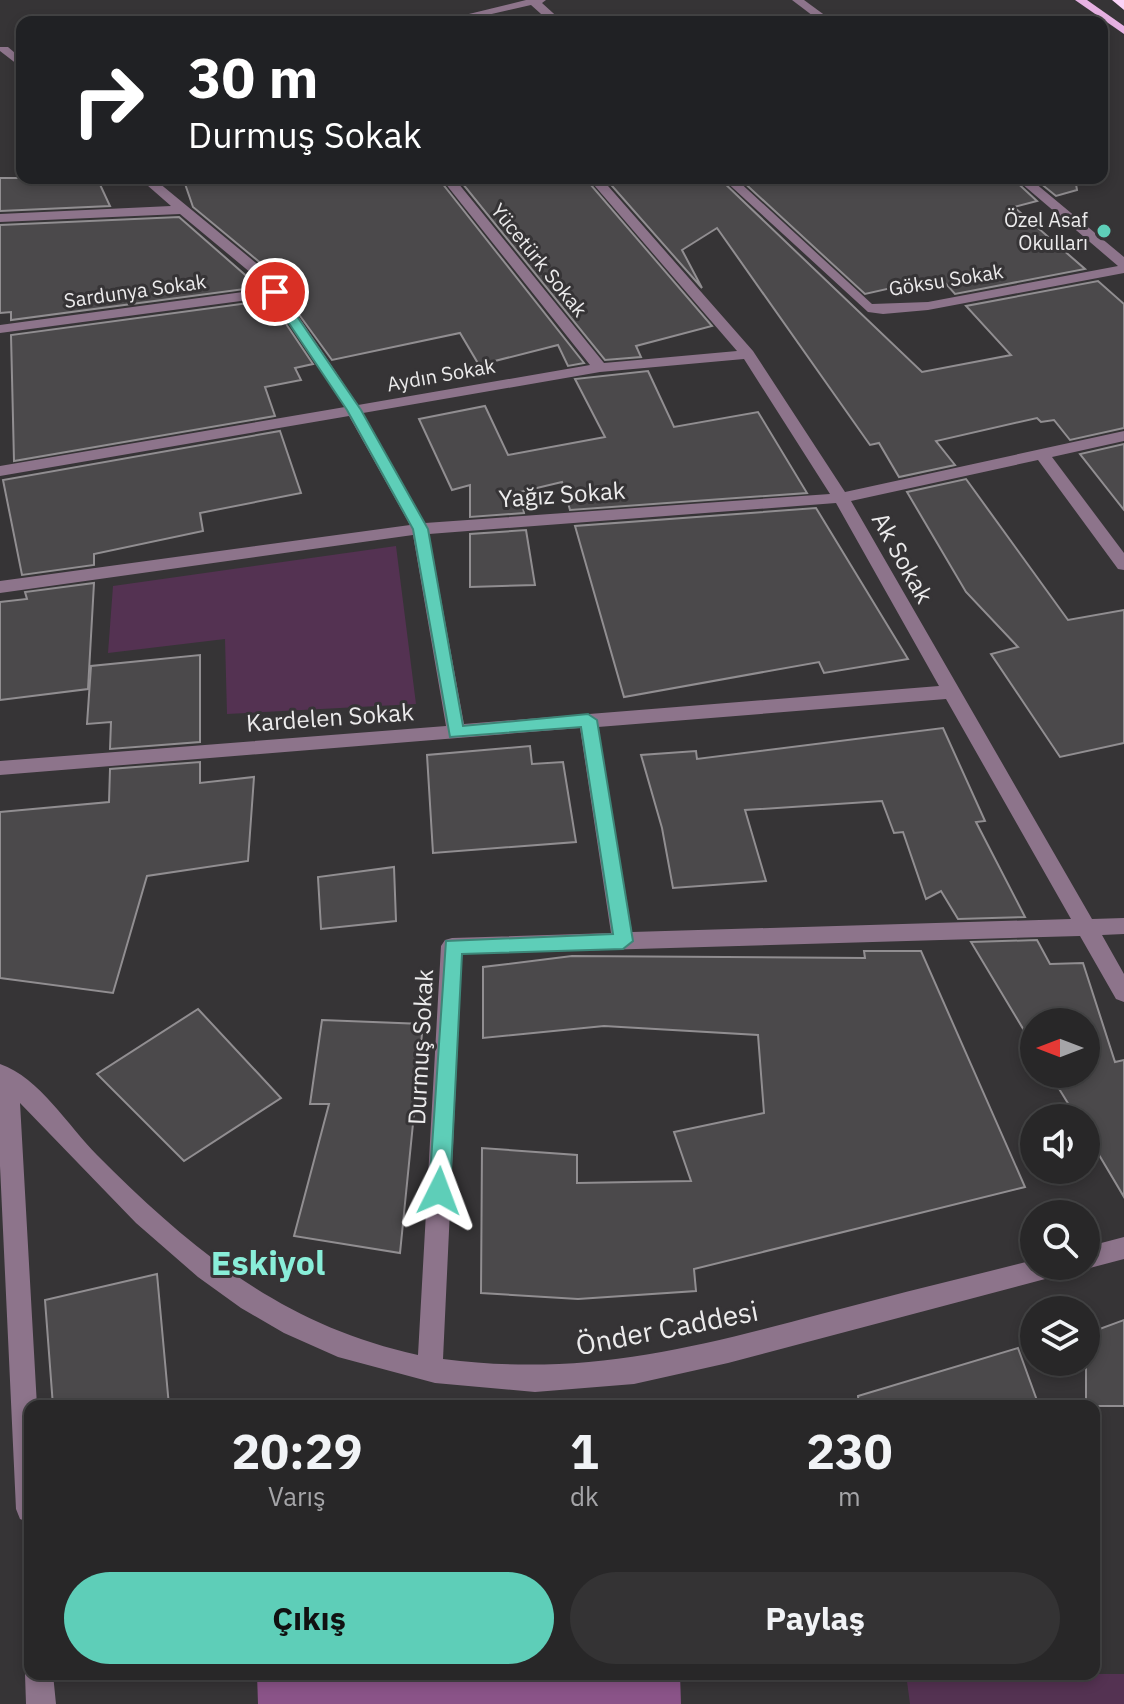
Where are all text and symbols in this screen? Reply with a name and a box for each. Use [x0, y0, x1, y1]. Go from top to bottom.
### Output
text: 30 m [188, 41, 318, 113]
icon: right [56, 48, 160, 152]
text: Durmuş Sokak [188, 111, 422, 158]
street label: Yücetürk Sokak [485, 197, 594, 323]
place label: Özel Asaf Okulları [1004, 206, 1089, 256]
marker: Özel Asaf Okulları [1095, 222, 1113, 240]
street label: Göksu Sokak [887, 257, 1006, 302]
pin [241, 258, 309, 326]
street label: Sardunya Sokak [62, 267, 208, 314]
icon: arrive [253, 270, 297, 314]
street label: Aydın Sokak [385, 352, 498, 397]
street label: Yağız Sokak [498, 474, 627, 514]
street label: Ak Sokak [865, 506, 941, 609]
street label: Kardelen Sokak [245, 695, 415, 739]
street label: Durmuş Sokak [400, 968, 440, 1126]
north arrow [1020, 1008, 1100, 1088]
map controls [1020, 1008, 1100, 1376]
button: sound [1020, 1104, 1100, 1184]
position arrow [397, 1149, 481, 1233]
button: search [1020, 1200, 1100, 1280]
district label: Eskiyol [211, 1240, 325, 1284]
street label: Önder Caddesi [573, 1292, 761, 1363]
button: layers [1020, 1296, 1100, 1376]
text: 20:29 [231, 1420, 362, 1482]
text: 1 [570, 1420, 599, 1482]
text: 230 [806, 1420, 893, 1482]
text: Varış [268, 1479, 326, 1513]
text: dk [570, 1479, 599, 1513]
text: m [838, 1479, 861, 1513]
button: Çıkış [64, 1572, 554, 1664]
button: Paylaş [570, 1572, 1060, 1664]

